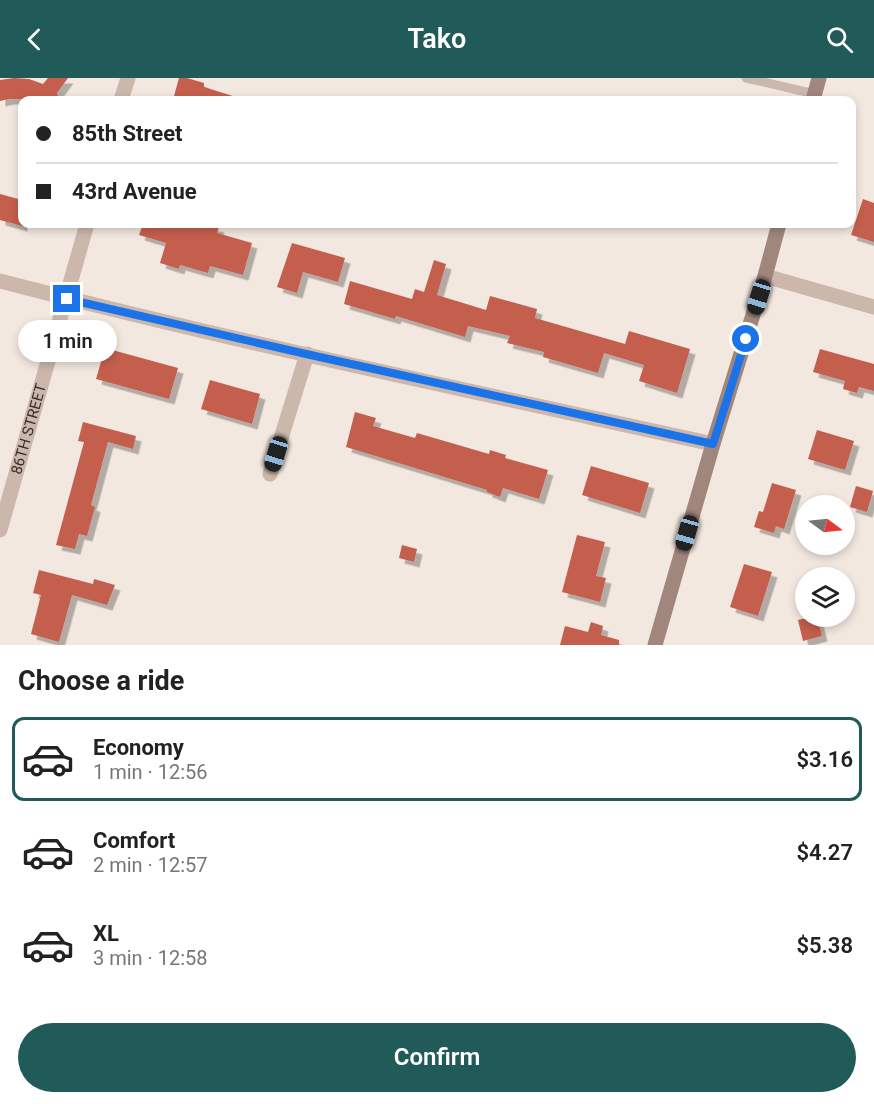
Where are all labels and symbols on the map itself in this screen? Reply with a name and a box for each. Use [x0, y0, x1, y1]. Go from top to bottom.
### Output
car [745, 277, 773, 317]
route end [53, 285, 80, 312]
callout: 1 min [17, 320, 116, 362]
route start [732, 325, 759, 352]
street label: 86TH STREET [7, 382, 50, 476]
car [262, 434, 290, 474]
north arrow [795, 495, 855, 555]
car [673, 513, 701, 553]

